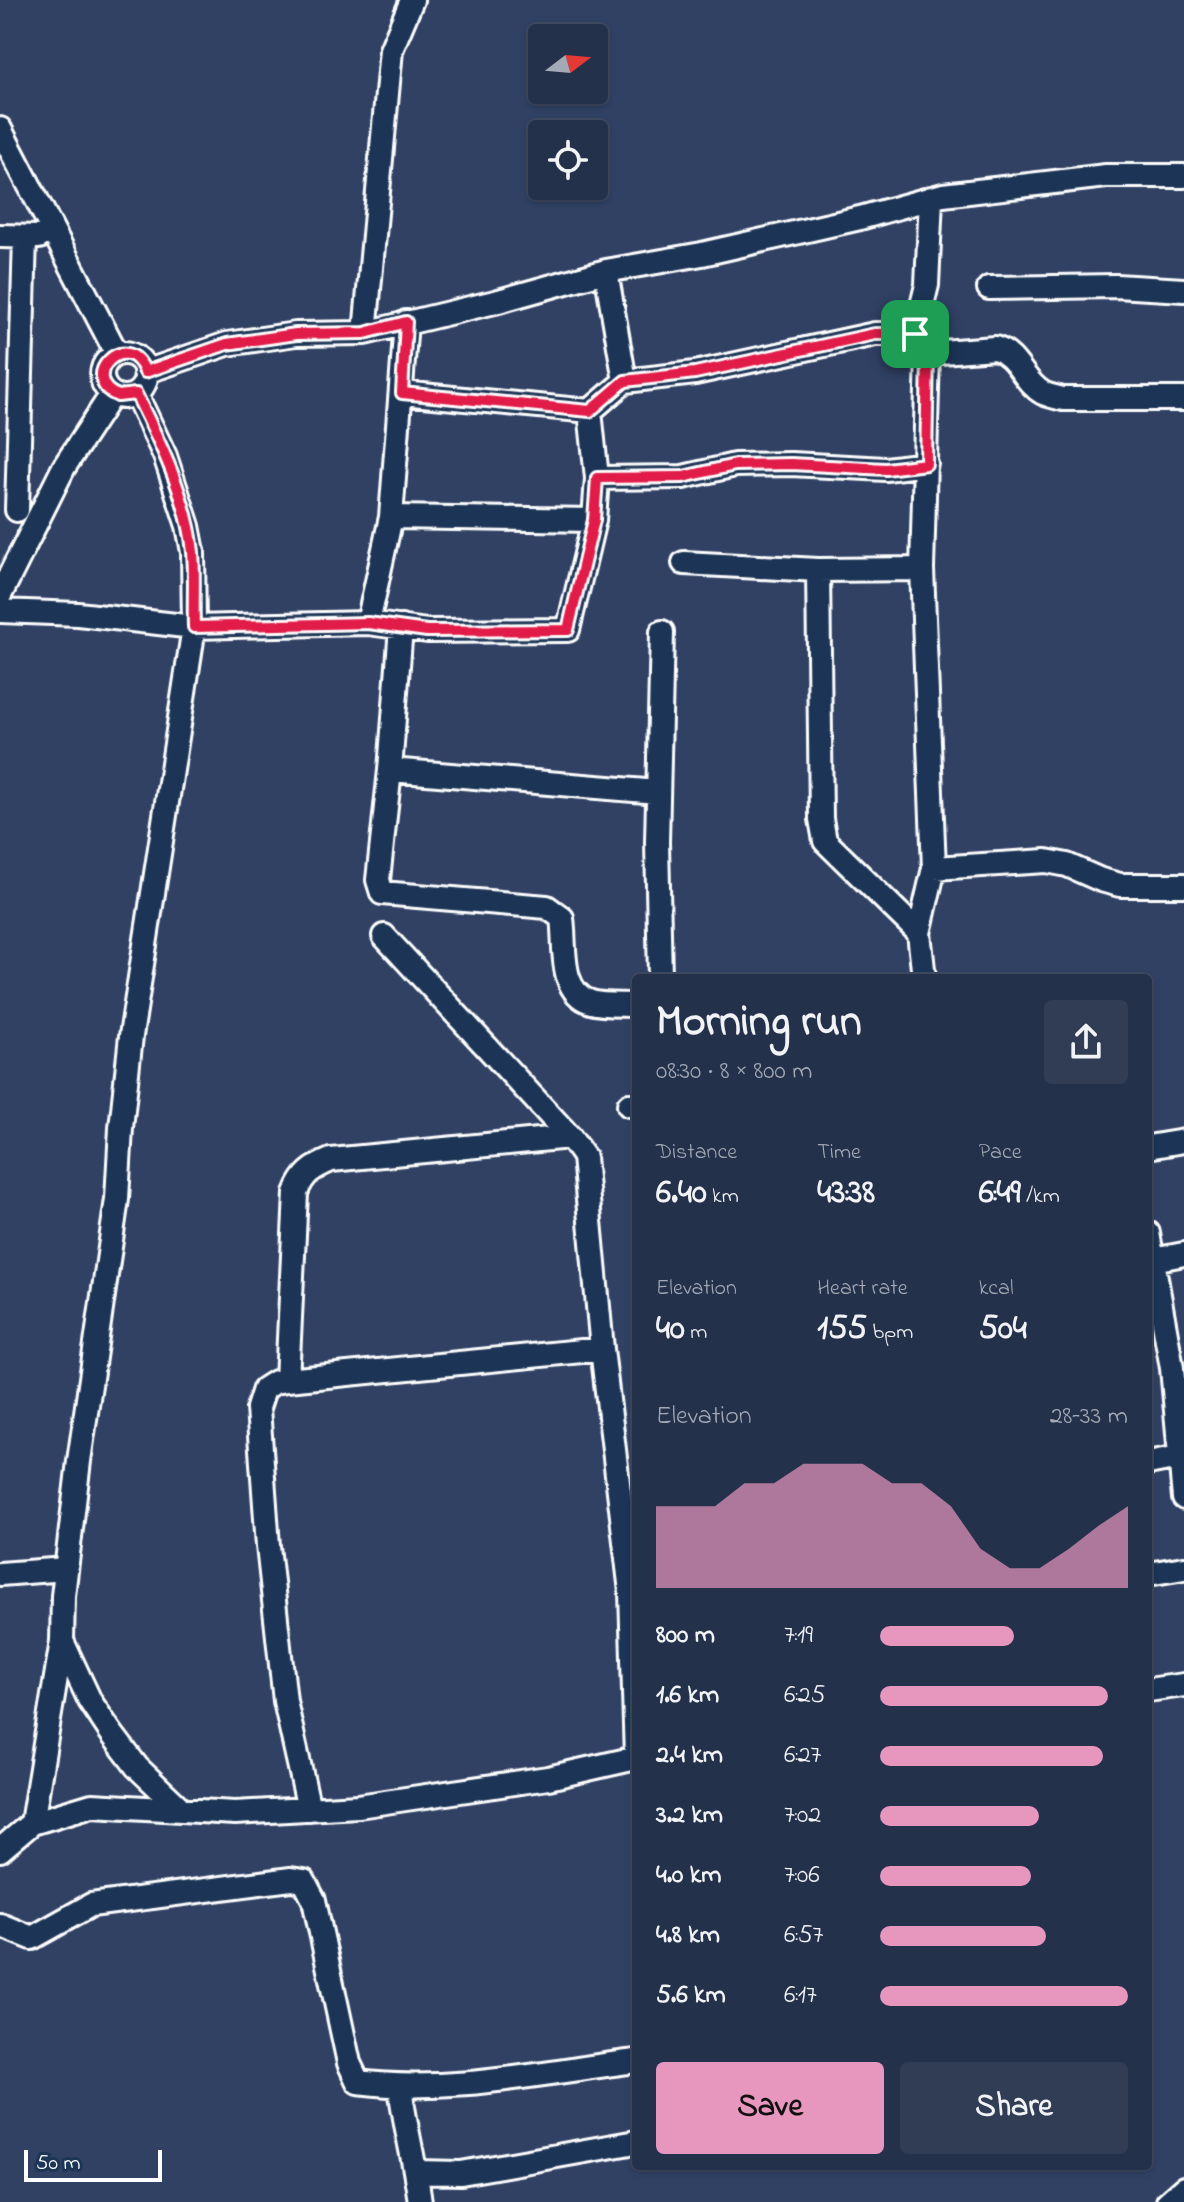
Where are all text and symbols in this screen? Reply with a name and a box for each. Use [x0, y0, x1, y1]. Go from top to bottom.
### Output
north arrow [528, 24, 608, 104]
map controls [528, 24, 608, 200]
button: locate [528, 120, 608, 200]
pin [881, 300, 949, 368]
icon: arrive [893, 312, 937, 356]
text: Morning run [656, 991, 862, 1055]
button: share [1044, 1000, 1128, 1084]
text: 08:30 · 8 × 800 m [656, 1053, 812, 1091]
text: Distance [656, 1137, 737, 1169]
text: Time [817, 1137, 861, 1169]
text: Pace [979, 1137, 1022, 1169]
text: 6.40 [656, 1169, 707, 1219]
text: 43:38 [817, 1169, 875, 1219]
text: 6:49 [979, 1169, 1021, 1219]
text: km [707, 1181, 739, 1213]
text: /km [1021, 1181, 1060, 1213]
text: Elevation [656, 1273, 737, 1305]
text: Heart rate [817, 1273, 908, 1305]
text: kcal [979, 1273, 1014, 1305]
text: 40 [656, 1305, 685, 1355]
text: 155 [817, 1305, 867, 1355]
text: 504 [979, 1305, 1027, 1355]
text: m [685, 1317, 707, 1349]
text: bpm [867, 1317, 913, 1349]
text: Elevation [656, 1398, 752, 1436]
text: 28–33 m [1050, 1398, 1128, 1436]
text: 800 m [656, 1617, 715, 1655]
text: 7:19 [784, 1617, 813, 1655]
text: 1.6 km [656, 1677, 719, 1715]
text: 6:25 [784, 1677, 825, 1715]
text: 2.4 km [656, 1737, 723, 1775]
text: 6:27 [784, 1737, 821, 1775]
text: 3.2 km [656, 1797, 723, 1835]
text: 7:02 [784, 1797, 821, 1835]
text: 4.0 km [656, 1857, 721, 1895]
text: 7:06 [784, 1857, 820, 1895]
text: 4.8 km [656, 1917, 720, 1955]
text: 6:57 [784, 1917, 823, 1955]
text: 5.6 km [656, 1977, 726, 2015]
text: 6:17 [784, 1977, 817, 2015]
button: Save [656, 2062, 884, 2154]
button: Share [900, 2062, 1128, 2154]
scale bar [24, 2146, 162, 2182]
text: 50 m [36, 2148, 81, 2180]

